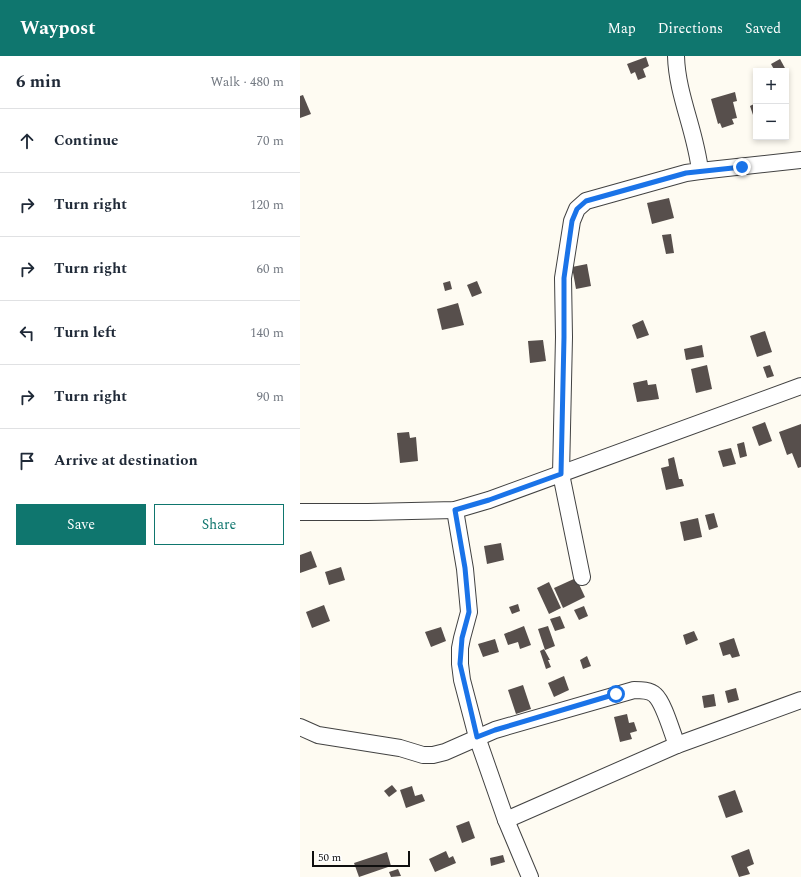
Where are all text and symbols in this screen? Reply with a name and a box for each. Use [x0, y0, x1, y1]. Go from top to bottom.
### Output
text: Waypost [20, 14, 96, 43]
text: Map [608, 18, 636, 39]
text: Directions [658, 18, 723, 39]
text: Saved [745, 18, 781, 39]
map controls [753, 68, 789, 140]
button: + [753, 68, 789, 104]
text: 6 min [16, 69, 61, 95]
text: Walk · 480 m [210, 72, 284, 92]
button: − [753, 104, 789, 140]
text: Continue [54, 129, 119, 152]
icon: ahead [16, 130, 38, 152]
text: 70 m [257, 131, 284, 151]
route end [733, 158, 751, 176]
text: Turn right [54, 193, 127, 216]
icon: right [16, 194, 38, 216]
text: 120 m [250, 195, 284, 215]
text: Turn right [54, 257, 127, 280]
icon: right [16, 258, 38, 280]
text: 60 m [257, 259, 284, 279]
text: Turn left [54, 321, 116, 344]
icon: left [16, 322, 38, 344]
text: 140 m [250, 323, 284, 343]
text: Turn right [54, 385, 127, 408]
icon: right [16, 386, 38, 408]
text: 90 m [257, 387, 284, 407]
text: Arrive at destination [54, 449, 198, 472]
icon: arrive [16, 450, 38, 472]
button: Save [16, 504, 146, 545]
button: Share [154, 504, 284, 545]
route start [607, 685, 625, 703]
scale bar [312, 849, 410, 868]
text: 50 m [318, 849, 341, 866]

